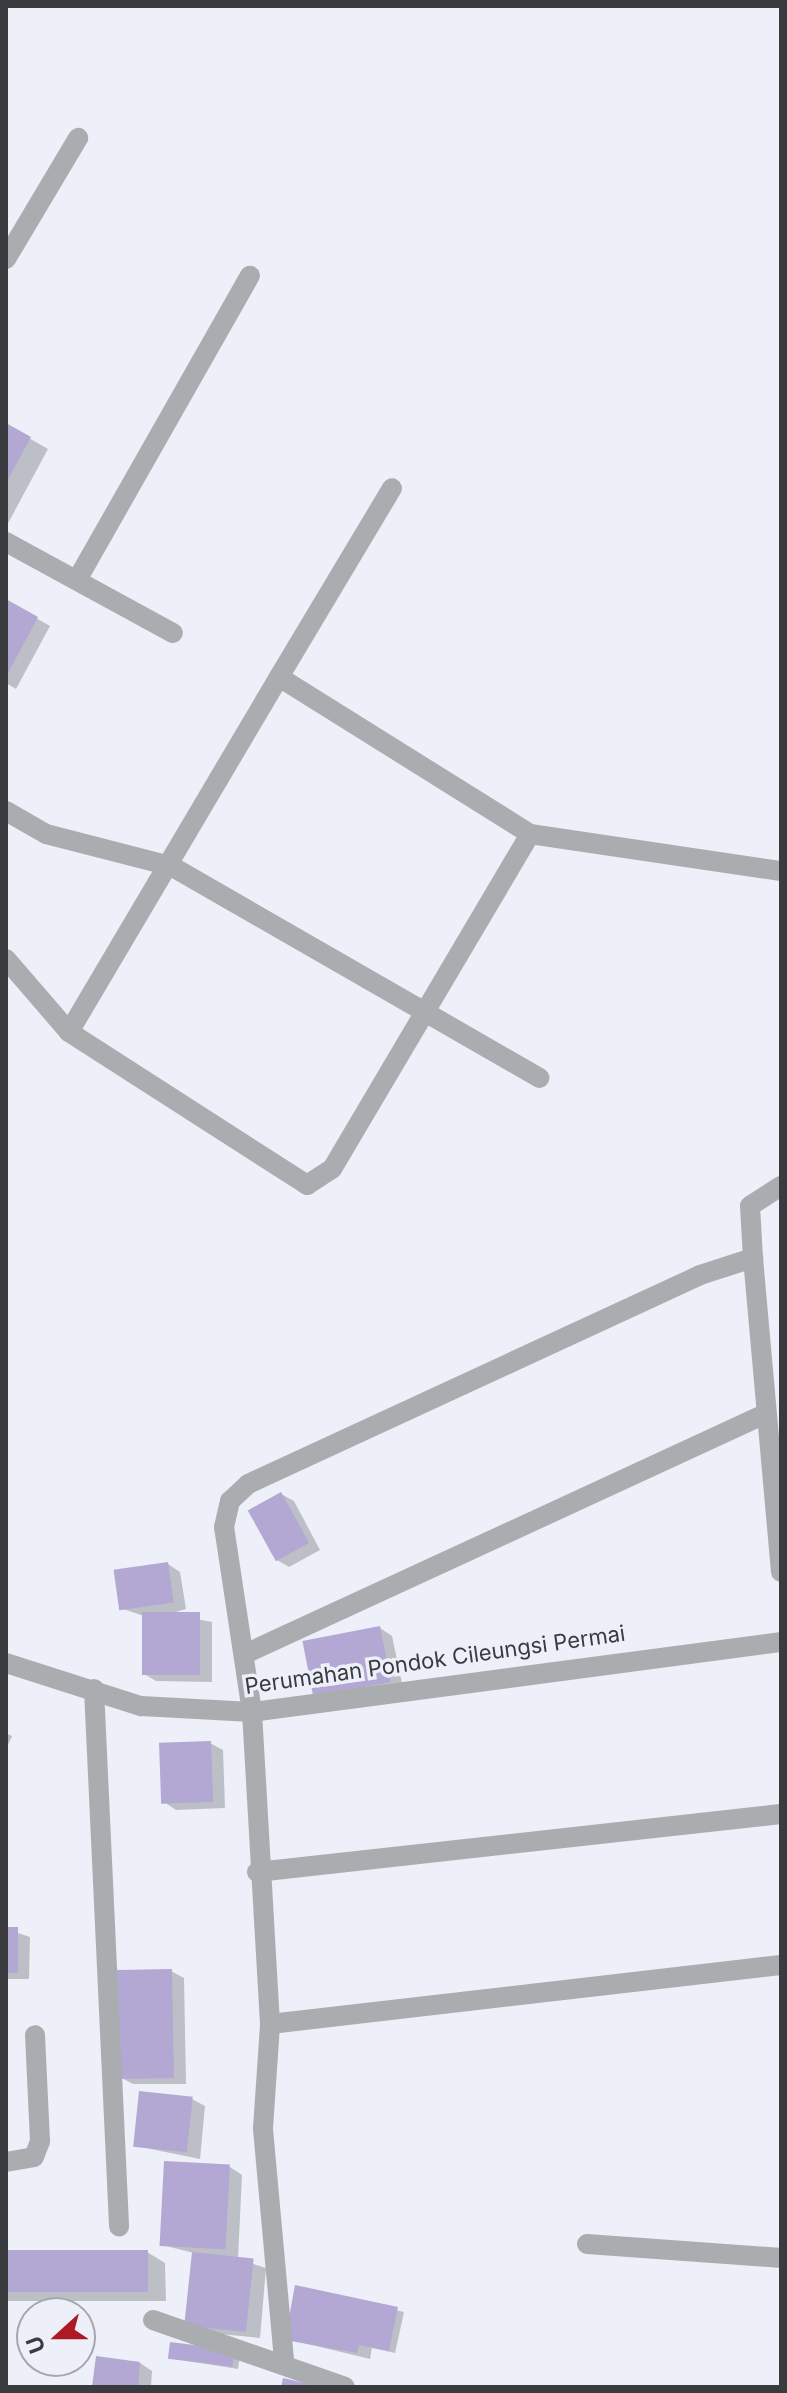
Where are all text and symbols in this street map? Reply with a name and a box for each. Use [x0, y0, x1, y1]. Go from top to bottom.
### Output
street label: Perumahan Pondok Cileungsi Permai [243, 1620, 627, 1700]
north arrow [16, 2297, 96, 2377]
text: U [20, 2333, 50, 2357]

